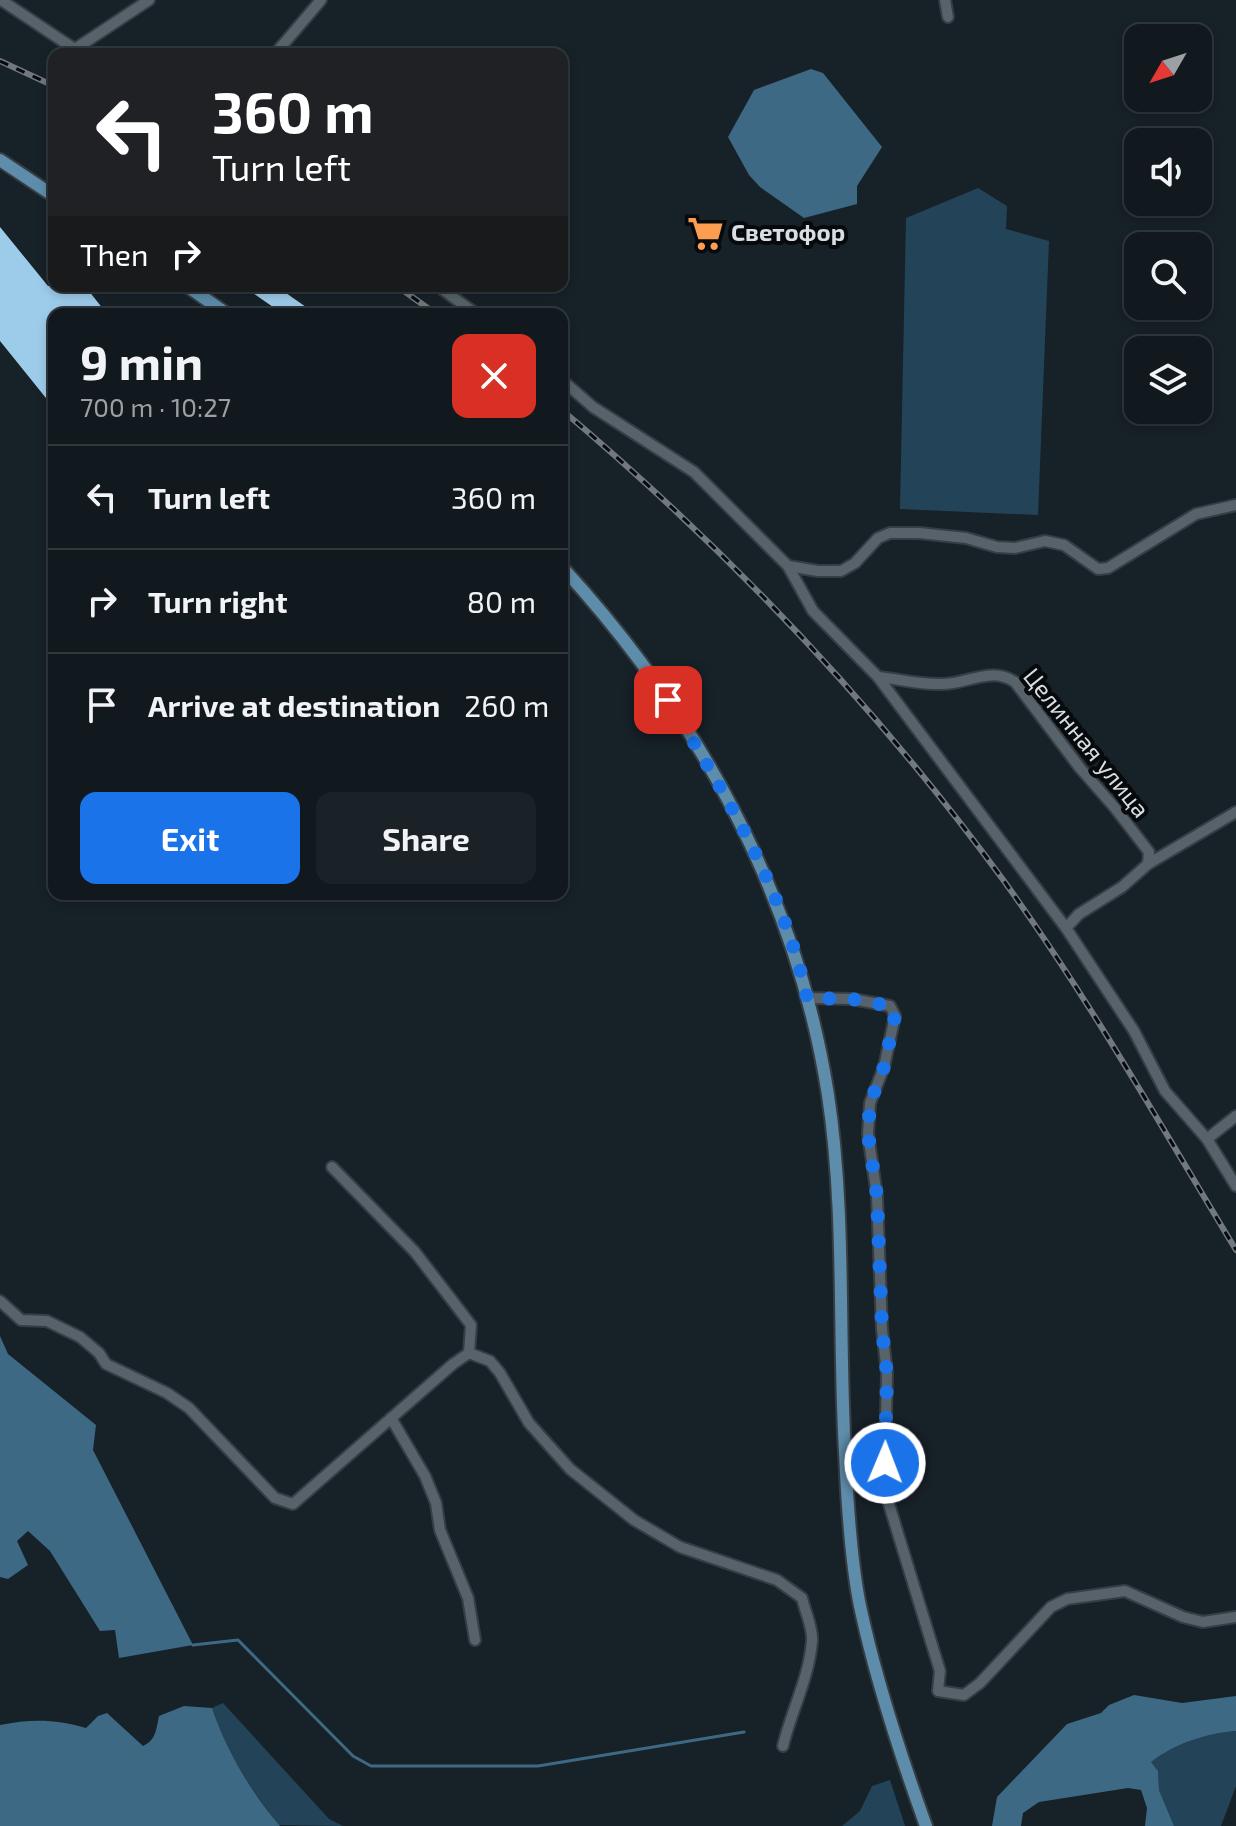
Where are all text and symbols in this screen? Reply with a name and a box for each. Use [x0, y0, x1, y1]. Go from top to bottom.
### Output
north arrow [1124, 24, 1212, 112]
map controls [1124, 24, 1212, 424]
text: 360 m [212, 77, 374, 144]
icon: left [80, 80, 184, 184]
button: sound [1124, 128, 1212, 216]
text: Turn left [212, 145, 351, 188]
supermarket icon: Светофор [686, 214, 724, 252]
place label: Светофор [731, 217, 845, 246]
icon: right [164, 232, 208, 276]
button: search [1124, 232, 1212, 320]
text: Then [80, 236, 148, 272]
text: 9 min [80, 332, 203, 390]
button: close [452, 334, 536, 418]
button: layers [1124, 336, 1212, 424]
text: 700 m · 10:27 [80, 391, 231, 422]
icon: left [80, 475, 124, 519]
text: Turn left [148, 479, 270, 515]
text: 360 m [451, 479, 536, 515]
icon: right [80, 579, 124, 623]
text: Turn right [148, 583, 288, 619]
text: 80 m [467, 583, 536, 619]
street label: Целинная улица [1017, 662, 1156, 823]
pin [634, 666, 702, 734]
icon: arrive [646, 678, 690, 722]
icon: arrive [80, 683, 124, 727]
text: Arrive at destination [148, 687, 440, 723]
text: 260 m [464, 687, 549, 723]
button: Exit [80, 792, 300, 884]
button: Share [316, 792, 536, 884]
position arrow [843, 1421, 927, 1505]

